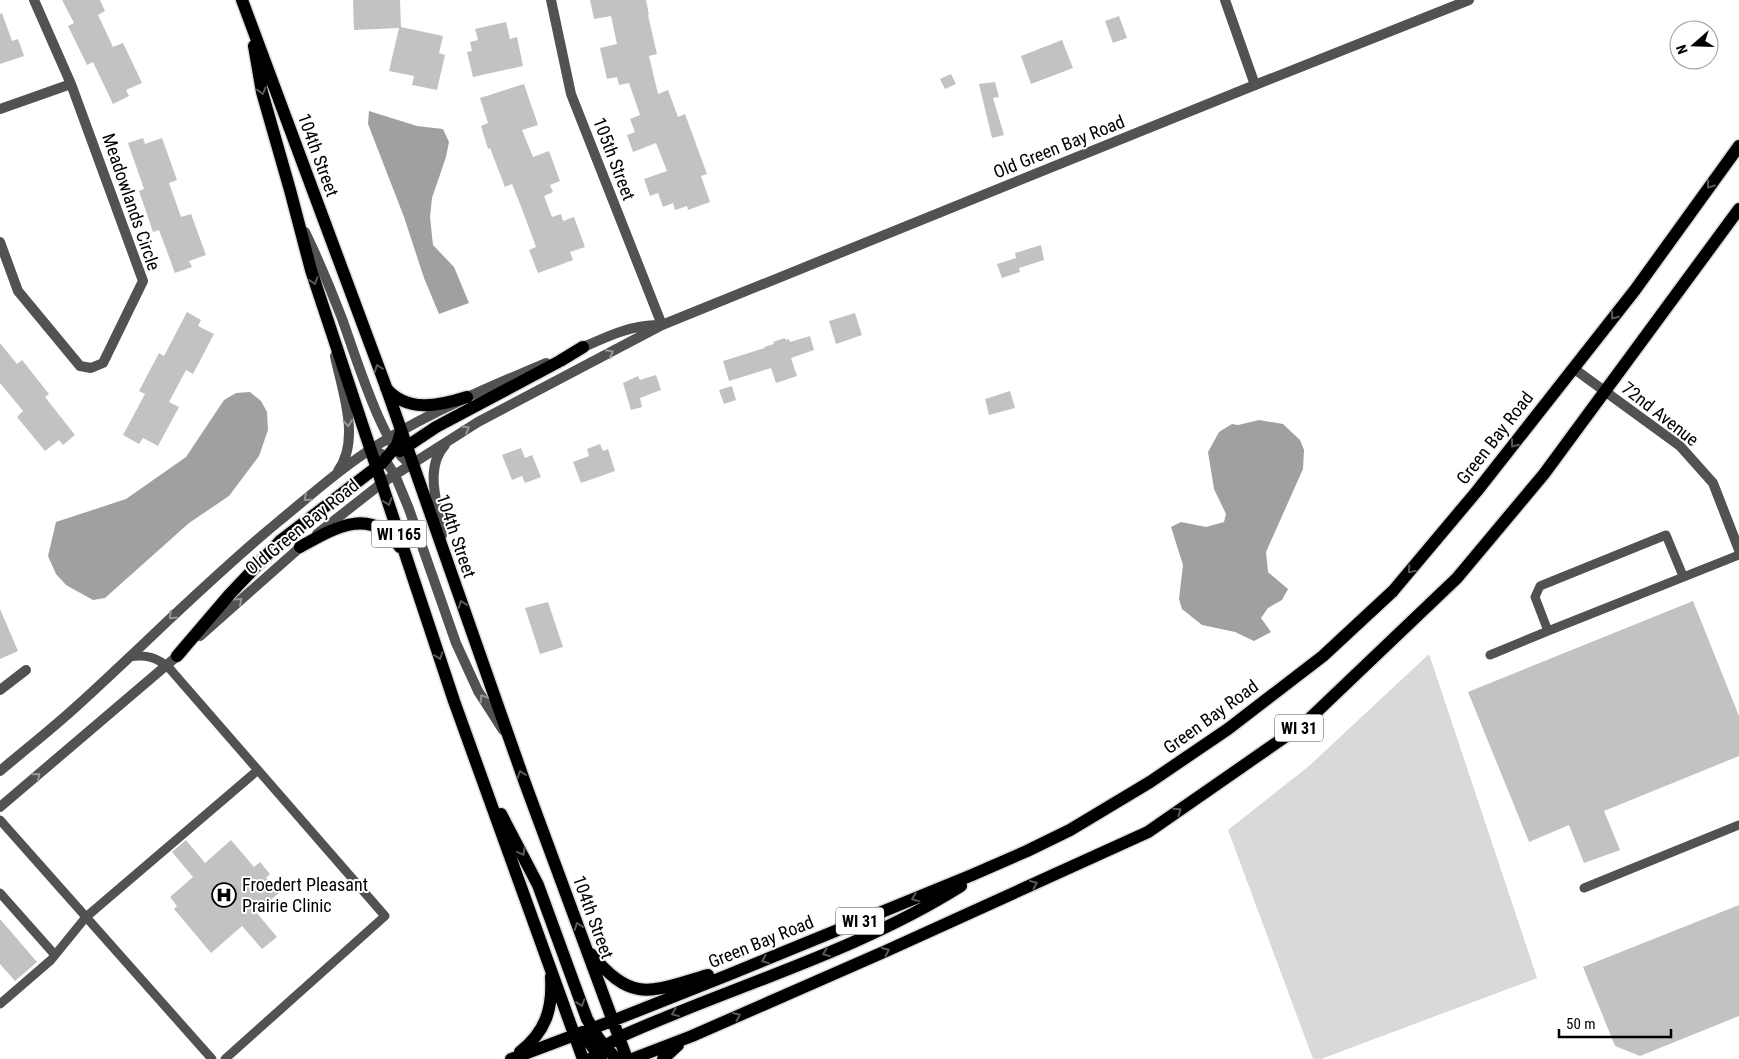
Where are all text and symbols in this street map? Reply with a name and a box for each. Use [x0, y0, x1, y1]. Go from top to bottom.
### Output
north arrow [1669, 20, 1719, 70]
text: N [1673, 43, 1691, 56]
one-way arrow [257, 86, 267, 94]
street label: 104th Street [294, 110, 343, 199]
street label: Old Green Bay Road [990, 111, 1128, 182]
street label: 105th Street [589, 114, 640, 203]
street label: Meadowlands Circle [98, 131, 165, 273]
one-way arrow [1707, 179, 1716, 189]
one-way arrow [309, 277, 319, 285]
one-way arrow [1612, 310, 1620, 319]
one-way arrow [605, 349, 614, 359]
one-way arrow [374, 364, 384, 373]
street label: 72nd Avenue [1618, 377, 1703, 450]
street label: Green Bay Road [1452, 387, 1537, 488]
one-way arrow [342, 419, 353, 427]
one-way arrow [461, 426, 470, 435]
one-way arrow [1511, 438, 1519, 447]
street label: Old Green Bay Road [241, 474, 363, 579]
street label: 104th Street [432, 491, 481, 580]
one-way arrow [304, 493, 313, 502]
one-way arrow [383, 497, 393, 505]
road number: WI 165 [372, 520, 426, 548]
one-way arrow [1407, 564, 1416, 573]
one-way arrow [234, 597, 243, 606]
one-way arrow [457, 600, 467, 609]
one-way arrow [168, 610, 177, 619]
one-way arrow [433, 651, 443, 660]
street label: Green Bay Road [1159, 675, 1262, 758]
one-way arrow [479, 695, 489, 704]
road number: WI 31 [1275, 714, 1323, 741]
one-way arrow [517, 770, 527, 778]
one-way arrow [32, 773, 41, 782]
one-way arrow [1173, 808, 1182, 817]
one-way arrow [516, 847, 526, 856]
street label: 104th Street [569, 872, 618, 961]
place label: Froedert Pleasant Prairie Clinic [242, 874, 368, 916]
one-way arrow [1029, 879, 1038, 890]
hospital icon: Froedert Pleasant Prairie Clinic [211, 882, 237, 908]
one-way arrow [911, 892, 920, 902]
road number: WI 31 [836, 908, 884, 934]
street label: Green Bay Road [705, 911, 817, 972]
one-way arrow [574, 922, 584, 931]
one-way arrow [881, 946, 890, 957]
one-way arrow [822, 947, 831, 958]
one-way arrow [761, 953, 770, 964]
one-way arrow [576, 998, 586, 1007]
scale bar [1559, 1006, 1672, 1038]
one-way arrow [671, 1007, 680, 1018]
one-way arrow [732, 1012, 741, 1023]
text: 50 m [1566, 1015, 1596, 1033]

